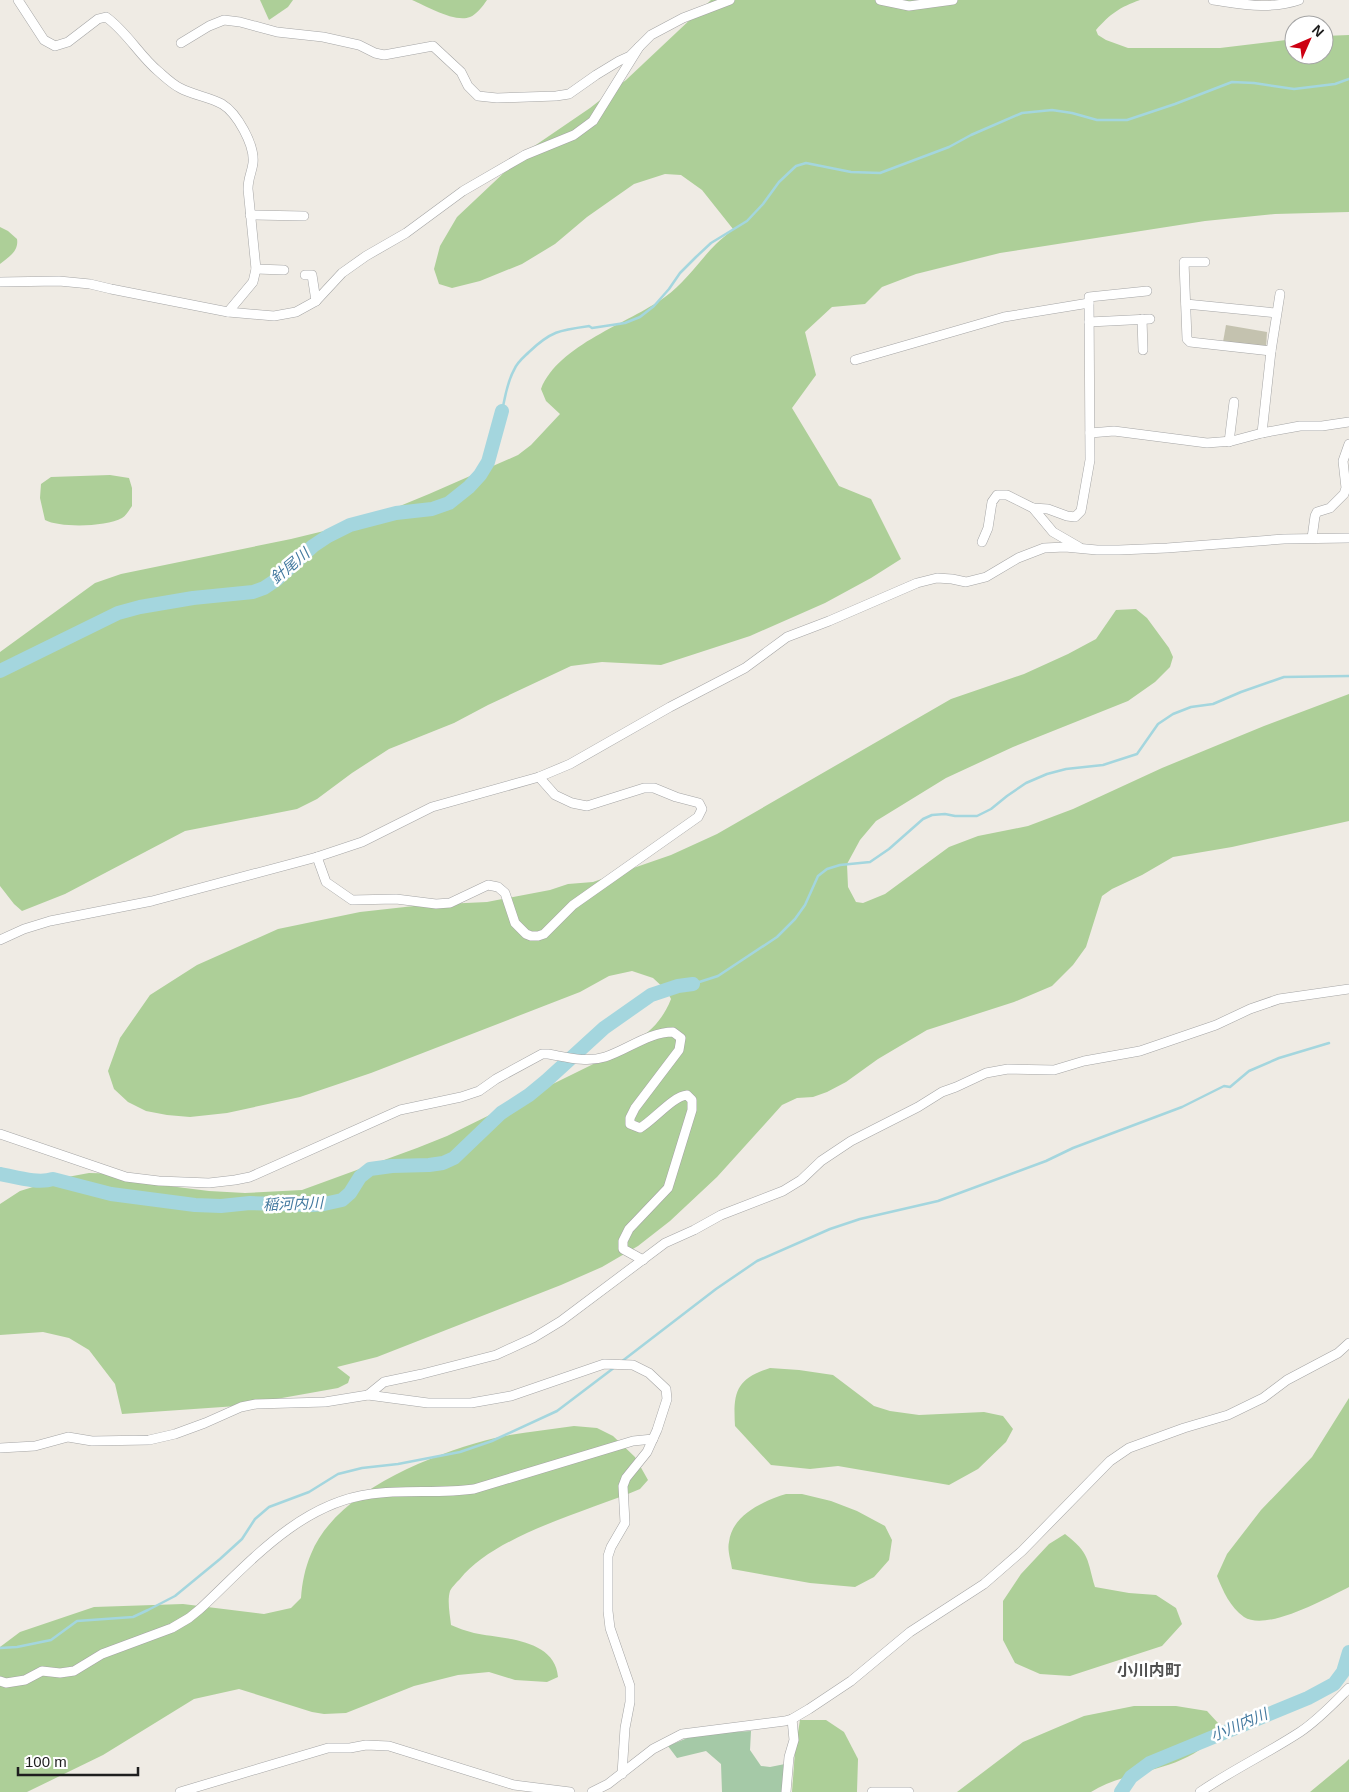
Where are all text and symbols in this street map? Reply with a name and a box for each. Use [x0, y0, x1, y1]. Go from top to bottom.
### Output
north arrow [1284, 15, 1334, 65]
text: N [1309, 22, 1327, 40]
water label: 針尾川 [267, 543, 314, 587]
water label: 稲河内川 [263, 1194, 325, 1213]
district label: 小川内町 [1117, 1662, 1181, 1679]
water label: 小川内川 [1208, 1704, 1272, 1744]
scale bar [18, 1744, 138, 1776]
text: 100 m [25, 1753, 67, 1770]

